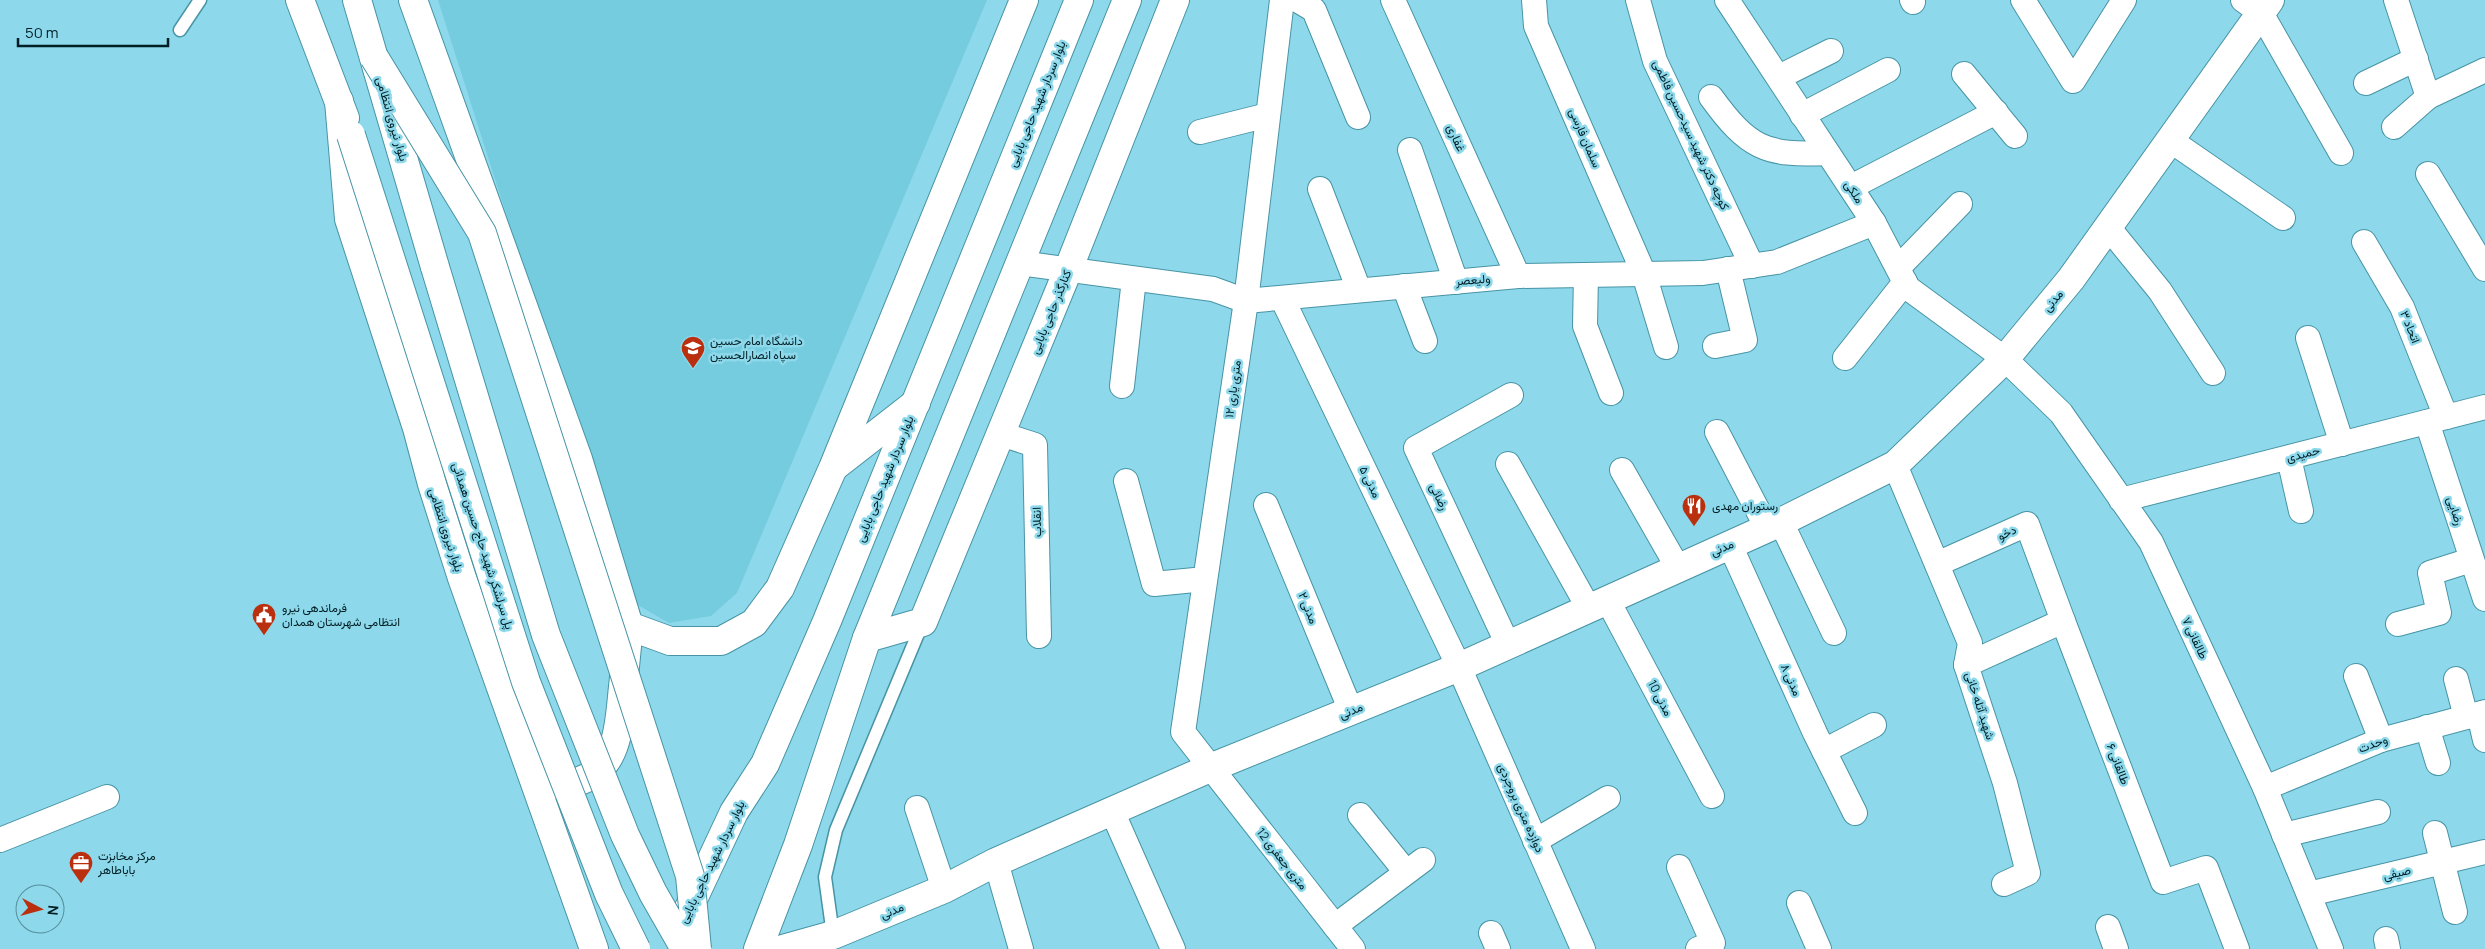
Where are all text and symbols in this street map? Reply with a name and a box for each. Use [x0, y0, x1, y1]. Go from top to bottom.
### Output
scale bar [18, 15, 168, 47]
text: 50 m [25, 22, 59, 43]
street label: بلوار سردار شهید حاجی بابایی [1003, 38, 1070, 169]
street label: کوچه دکتر شهید سیدحسین فاطمی [1649, 57, 1734, 213]
street label: بلوار نیروی انتظامی [372, 75, 413, 163]
street label: سلمان فارسی [1565, 106, 1606, 170]
street label: غفاری [1443, 122, 1470, 154]
street label: ملکی [1841, 177, 1868, 206]
street label: کنارگذر حاجی بابایی [1026, 267, 1075, 357]
street label: ولیعصر [1454, 270, 1491, 290]
street label: مدنی [2038, 286, 2067, 315]
street label: اتحاد ۳ [2396, 308, 2425, 346]
place label: دانشگاه امام حسین سپاه انصارالحسین [710, 332, 803, 363]
school or university icon: دانشگاه امام حسین سپاه انصارالحسین [680, 335, 706, 369]
street label: ۱۲ متری یاری [1220, 359, 1245, 419]
street label: بلوار سردار شهید حاجی بابایی [851, 413, 918, 544]
street label: حمیدی [2284, 441, 2321, 466]
street label: پل سرلشکر شهید حاج حسین همدانی [447, 460, 519, 632]
street label: مدنی ۵ [1355, 463, 1385, 501]
street label: رضائی [1426, 481, 1453, 513]
street label: بلوار نیروی انتظامی [425, 486, 468, 574]
restaurant icon: رستوران مهدی [1681, 493, 1707, 527]
street label: رضایی [2443, 494, 2468, 528]
place label: رستوران مهدی [1712, 497, 1778, 514]
street label: انقلاب [1028, 507, 1045, 537]
street label: دخو [1995, 521, 2019, 544]
street label: مدنی [1707, 535, 1736, 560]
street label: مدنی ۲ [1294, 589, 1322, 626]
place label: فرماندهی نیرو انتظامی شهرستان همدان [282, 599, 400, 630]
public building icon: فرماندهی نیرو انتظامی شهرستان همدان [251, 602, 277, 636]
street label: طالقانی ۷ [2178, 614, 2213, 662]
street label: مدنی ۸ [1777, 661, 1806, 699]
street label: شهید آتله خانی [1962, 670, 1999, 742]
street label: مدنی 10 [1644, 677, 1677, 719]
street label: مدنی [1337, 698, 1365, 723]
street label: وحدت [2356, 730, 2390, 757]
street label: طالقانی ۶ [2103, 741, 2134, 787]
street label: دوازده متری بروجردی [1494, 760, 1549, 855]
street label: بلوار سردار شهید حاجی بابایی [674, 798, 749, 926]
street label: 12 متری جعفری [1253, 824, 1312, 893]
place label: مرکز مخابزت باباطاهر [97, 847, 156, 878]
office icon: مرکز مخابزت باباطاهر [68, 850, 94, 884]
street label: صیفی [2381, 861, 2413, 884]
north arrow [15, 884, 65, 934]
street label: مدنی [877, 898, 906, 923]
text: N [43, 904, 63, 916]

